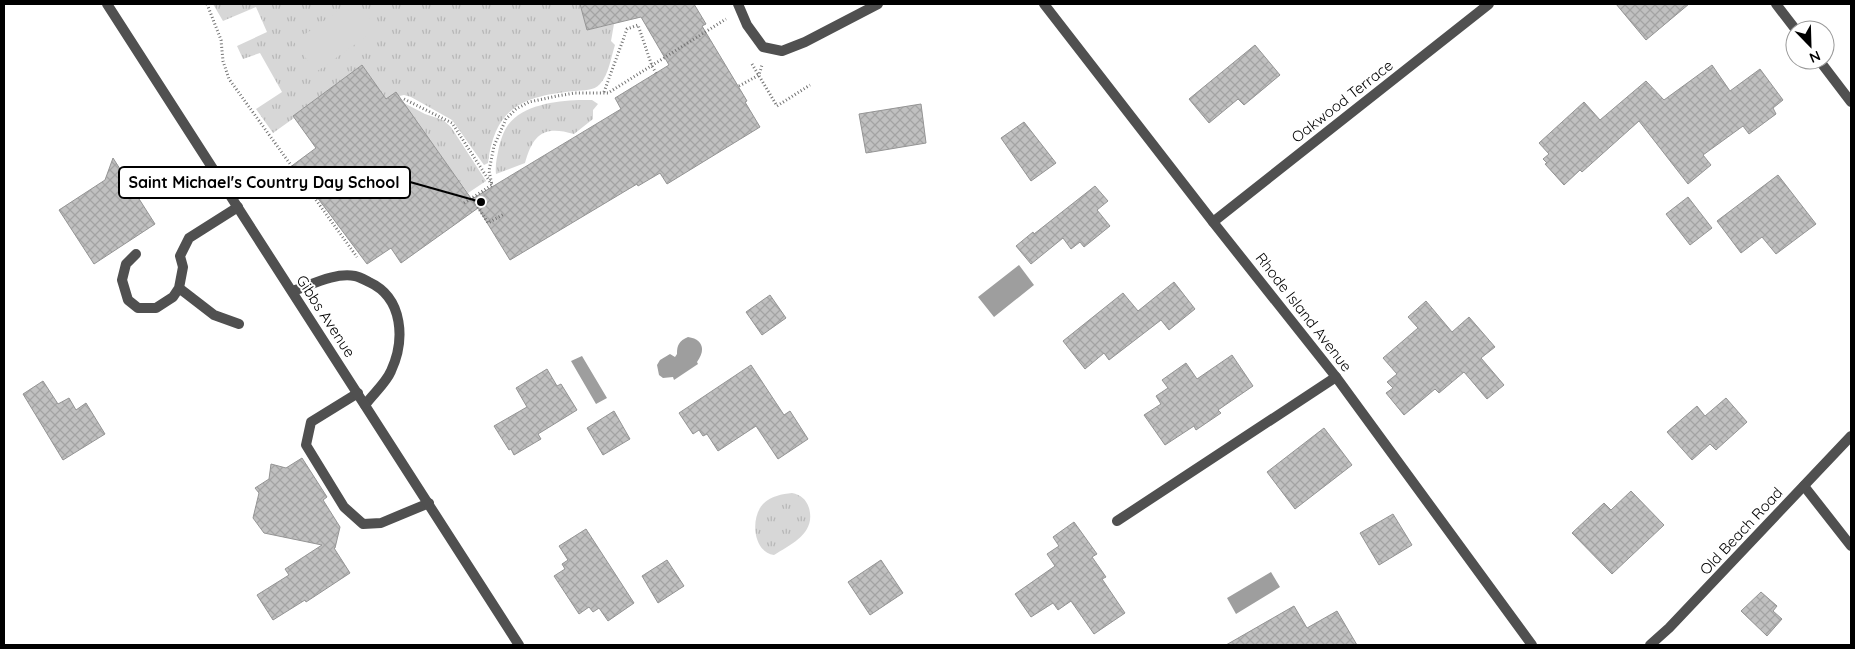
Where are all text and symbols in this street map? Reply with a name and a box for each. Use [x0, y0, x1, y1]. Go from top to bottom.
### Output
north arrow [1785, 20, 1835, 70]
text: N [1807, 47, 1823, 67]
street label: Oakwood Terrace [1287, 55, 1397, 147]
callout: Saint Michael's Country Day School [119, 167, 410, 198]
text: Saint Michael's Country Day School [128, 172, 400, 192]
street label: Rhode Island Avenue [1252, 249, 1356, 375]
street label: Gibbs Avenue [292, 271, 360, 361]
street label: Old Beach Road [1696, 483, 1786, 579]

